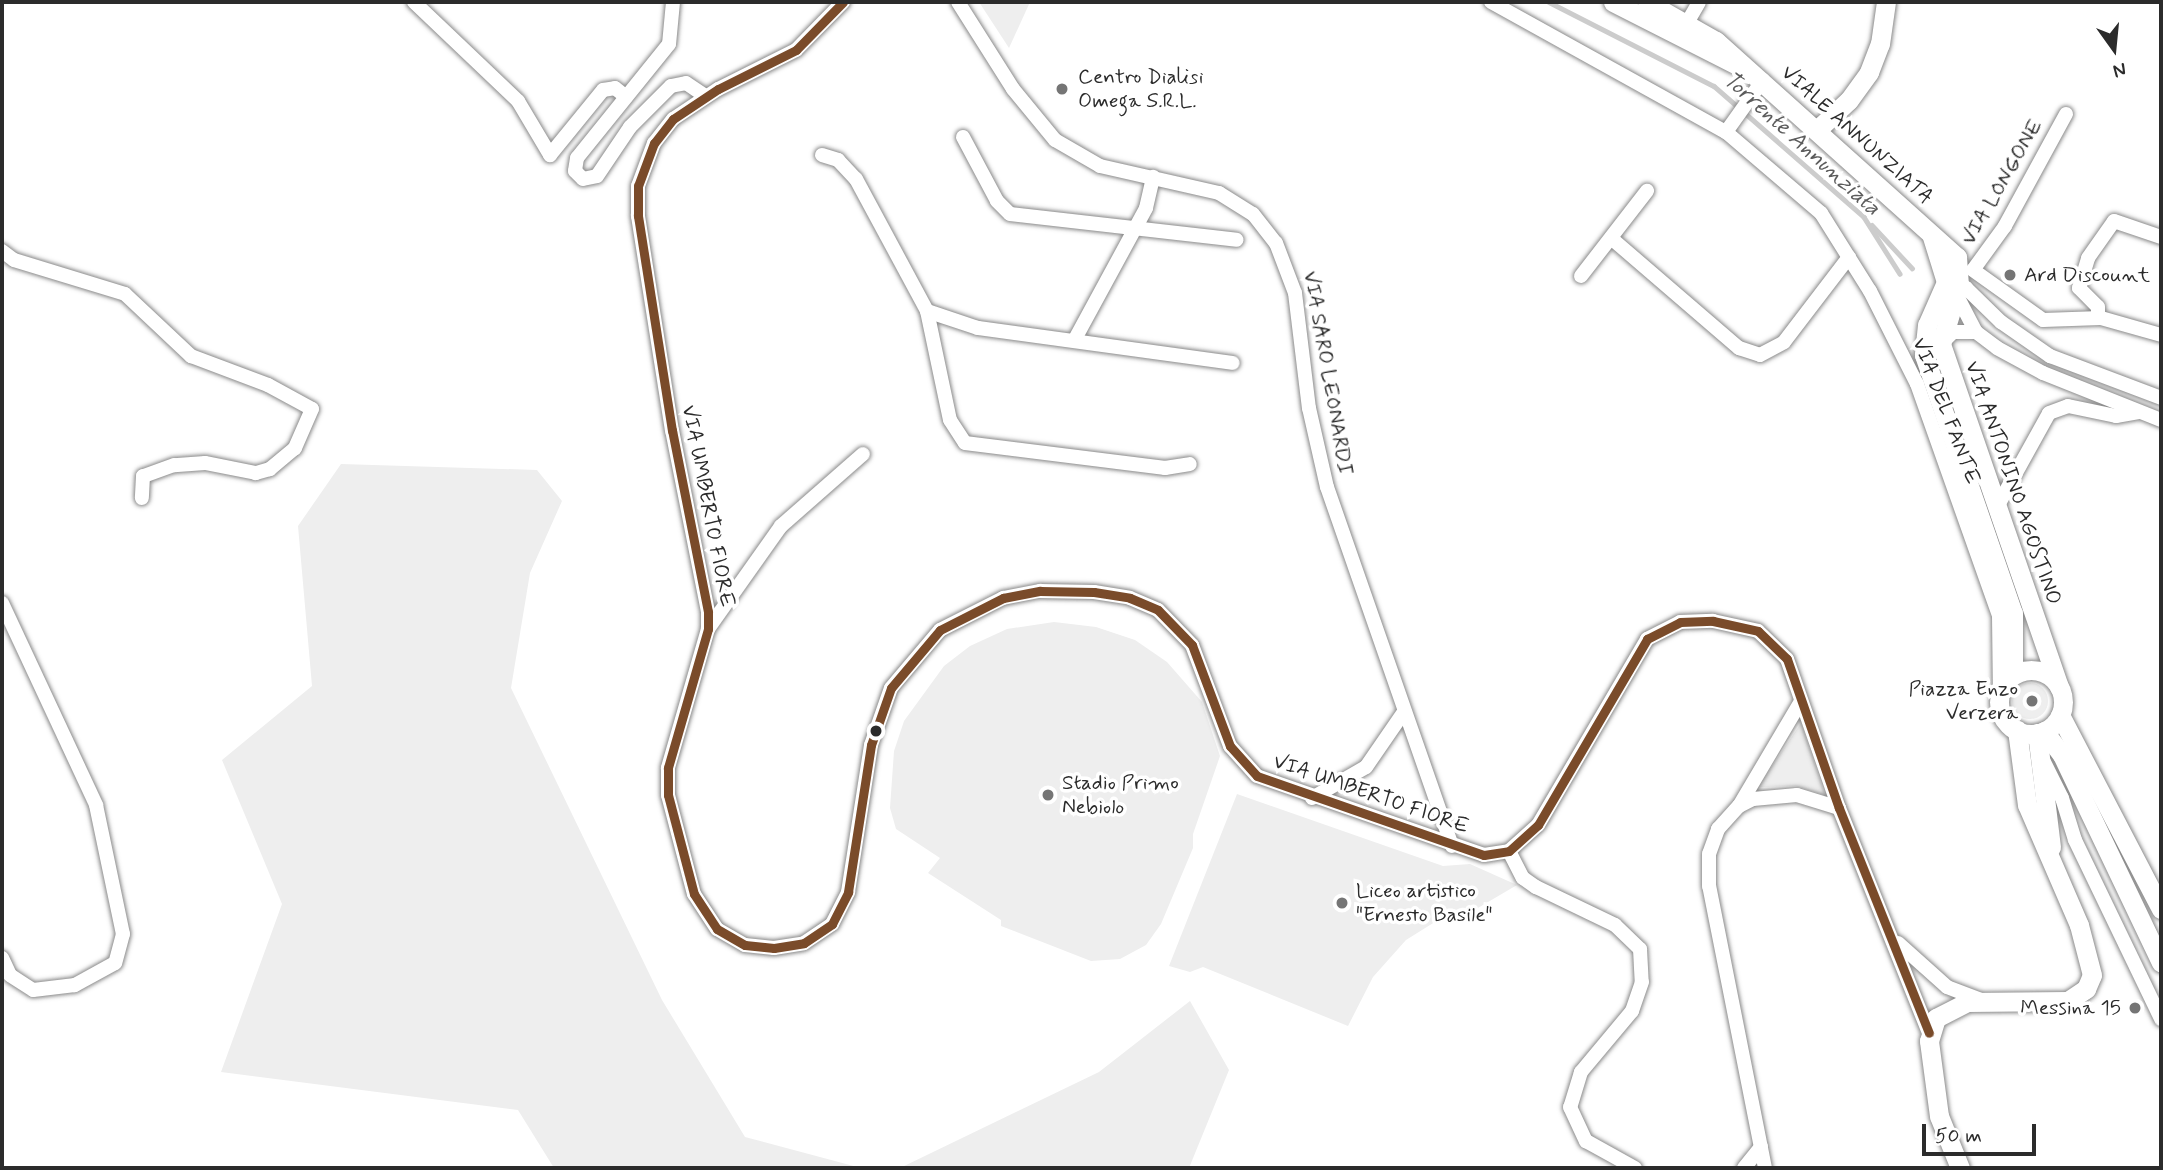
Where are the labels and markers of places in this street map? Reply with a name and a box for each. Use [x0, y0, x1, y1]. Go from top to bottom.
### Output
place label: Centro Dialisi Omega S.R.L. [1078, 64, 1204, 114]
marker: Centro Dialisi Omega S.R.L. [1052, 79, 1072, 99]
place label: Ard Discount [2024, 262, 2138, 288]
marker: Ard Discount [2002, 267, 2018, 283]
place label: Piazza Enzo Verzera [1908, 676, 2018, 726]
marker: Piazza Enzo Verzera [2024, 693, 2040, 709]
unlabelled marker [869, 724, 883, 738]
place label: Stadio Primo Nebiolo [1062, 770, 1179, 820]
marker: Stadio Primo Nebiolo [1040, 787, 1056, 803]
place label: Liceo artistico "Ernesto Basile" [1356, 878, 1493, 928]
marker: Liceo artistico "Ernesto Basile" [1334, 895, 1350, 911]
place label: Messina 15 [2020, 995, 2121, 1021]
marker: Messina 15 [2127, 1000, 2143, 1016]

